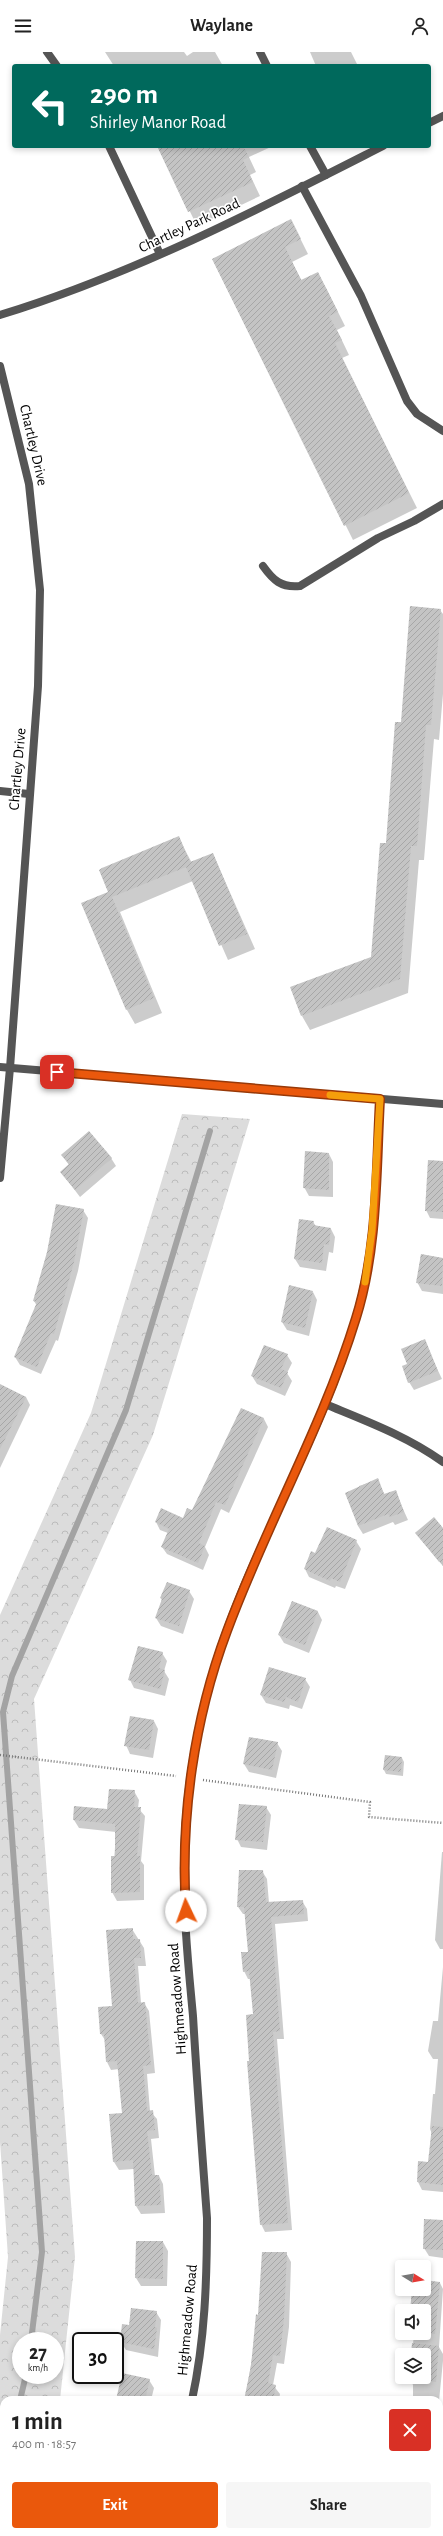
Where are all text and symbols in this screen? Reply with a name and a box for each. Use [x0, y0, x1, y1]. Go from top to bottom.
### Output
icon: menu [12, 15, 34, 37]
icon: person [409, 15, 431, 37]
text: Waylane [190, 17, 253, 35]
icon: left [24, 80, 76, 132]
text: 290 m [90, 81, 158, 109]
text: Shirley Manor Road [90, 114, 226, 132]
street label: Chartley Park Road [136, 195, 242, 255]
street label: Chartley Drive [17, 403, 50, 487]
street label: Chartley Drive [6, 727, 29, 811]
pin [40, 1055, 74, 1089]
icon: arrive [46, 1061, 68, 1083]
position arrow [165, 1890, 207, 1932]
street label: Highmeadow Road [166, 1942, 189, 2055]
north arrow [395, 2260, 431, 2296]
map controls [395, 2260, 431, 2384]
street label: Highmeadow Road [175, 2263, 200, 2376]
button: sound [395, 2304, 431, 2340]
speed limit sign: 30 [72, 2332, 124, 2384]
text: 27 [29, 2343, 47, 2363]
button: layers [395, 2348, 431, 2384]
text: km/h [28, 2363, 48, 2373]
button: close [389, 2409, 431, 2451]
text: 1 min [12, 2410, 63, 2434]
text: 400 m · 18:57 [12, 2438, 76, 2451]
button: Exit [12, 2482, 218, 2528]
button: Share [226, 2482, 431, 2528]

